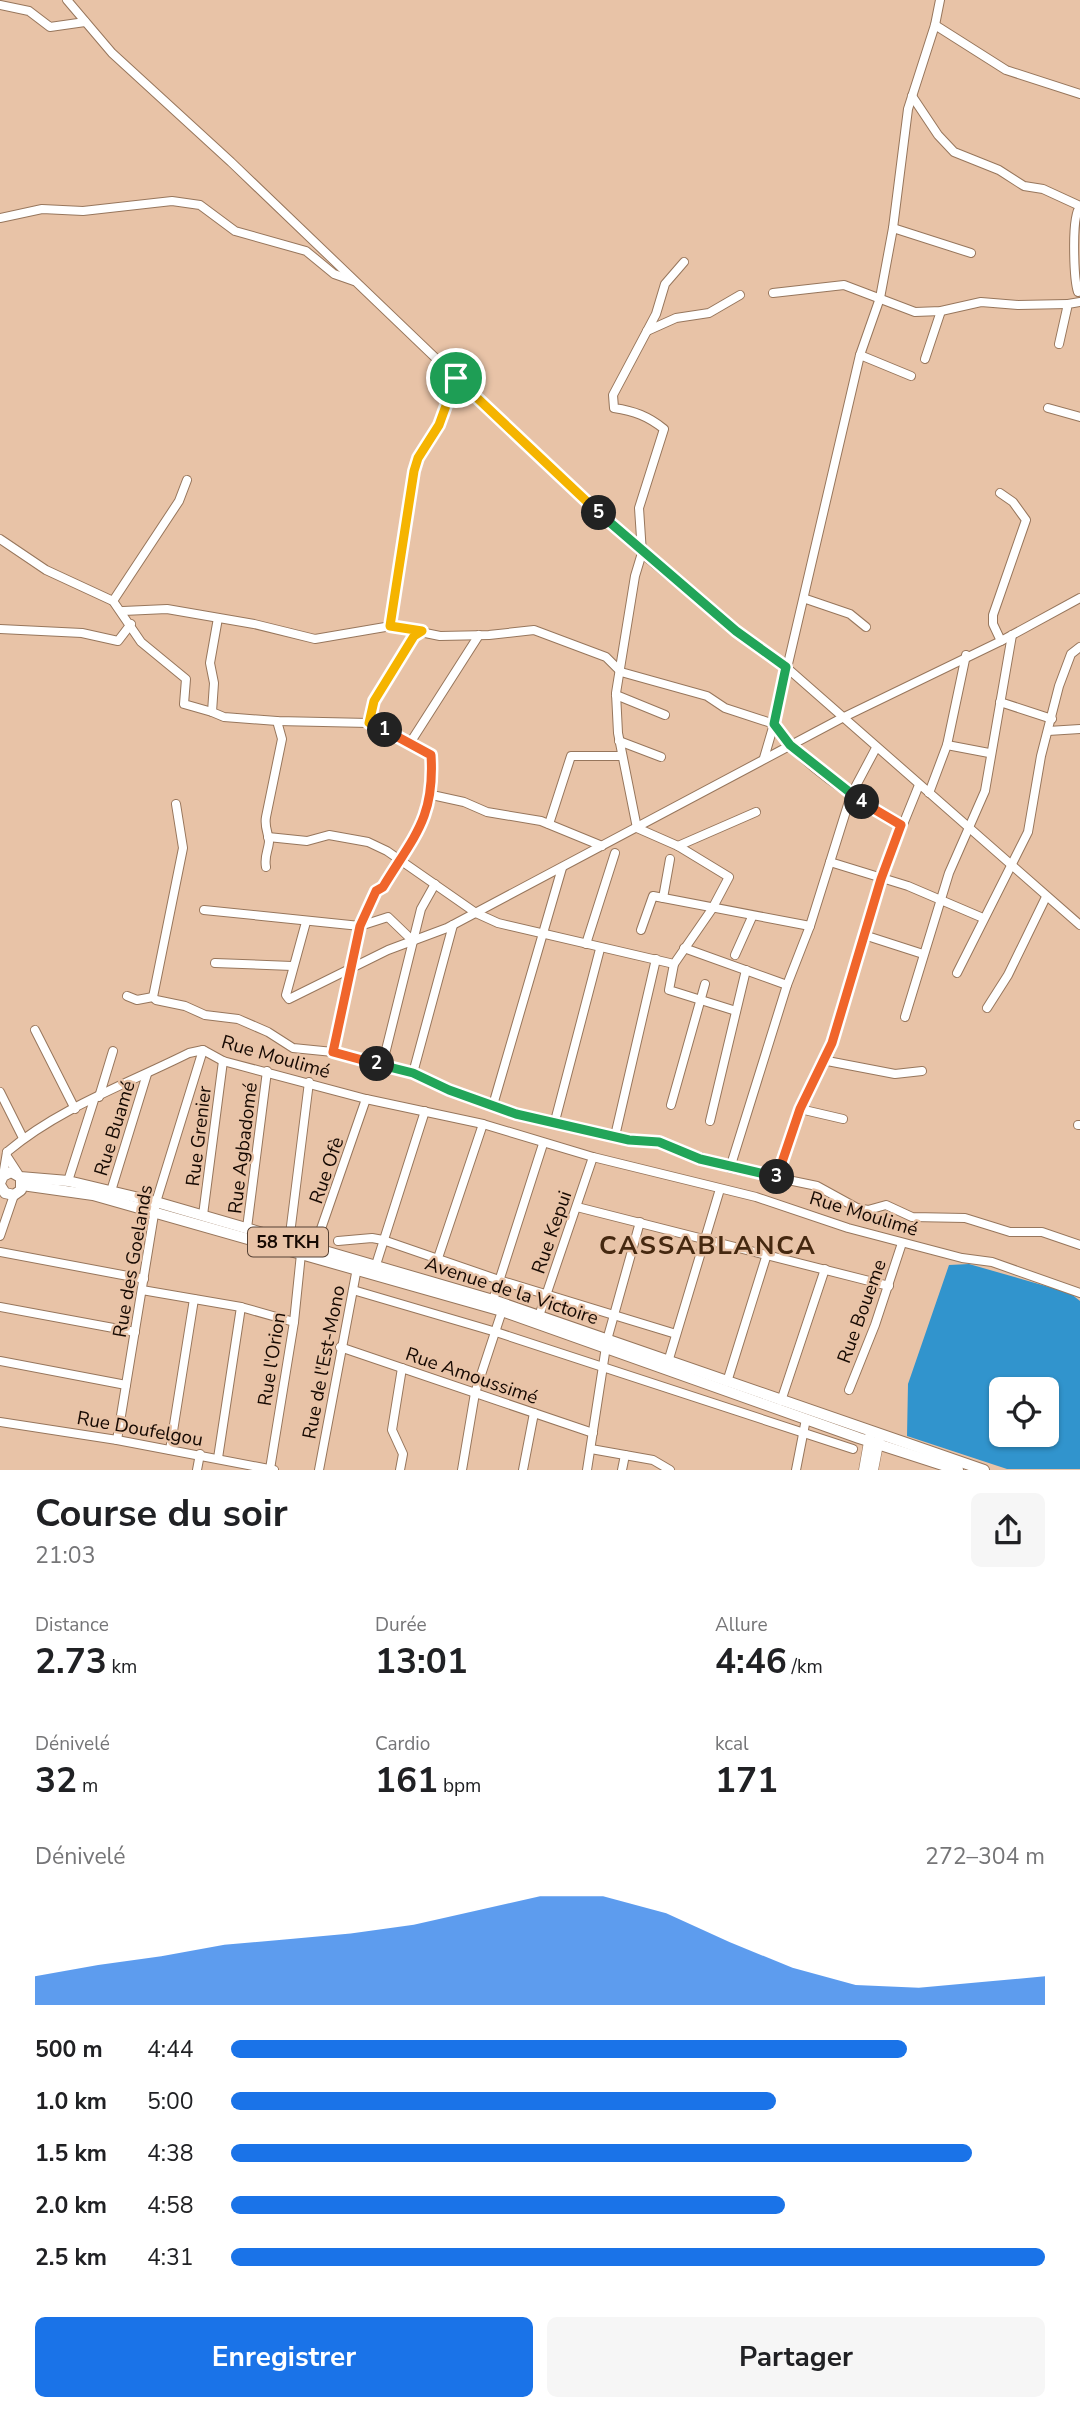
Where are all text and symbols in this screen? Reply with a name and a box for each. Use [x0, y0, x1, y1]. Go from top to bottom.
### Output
pin [426, 348, 486, 408]
icon: arrive [437, 359, 475, 397]
pin: 5 [582, 496, 616, 530]
text: 5 [593, 499, 604, 525]
pin: 1 [368, 712, 402, 748]
text: 1 [379, 716, 390, 742]
pin: 4 [844, 784, 880, 820]
text: 4 [856, 788, 867, 814]
street label: Rue Moulimé [218, 1029, 333, 1085]
pin: 2 [360, 1046, 394, 1082]
text: 2 [371, 1050, 382, 1076]
street label: Rue Buamé [88, 1077, 142, 1179]
street label: Rue Agbadomé [222, 1081, 264, 1215]
street label: Rue Grenier [180, 1084, 218, 1188]
street label: Rue Ofè [303, 1133, 350, 1207]
pin: 3 [760, 1160, 794, 1194]
text: 3 [771, 1163, 782, 1189]
street label: Rue des Goelands [107, 1183, 159, 1340]
street label: Rue Moulimé [806, 1185, 921, 1243]
street label: Rue Kepui [526, 1187, 578, 1277]
road number: 58 TKH [248, 1227, 328, 1256]
district label: CASSABLANCA [599, 1228, 817, 1263]
street label: Avenue de la Victoire [422, 1251, 602, 1331]
street label: Rue Boueme [831, 1256, 893, 1367]
street label: Rue de l'Est-Mono [296, 1283, 352, 1441]
street label: Rue l'Orion [252, 1310, 292, 1408]
street label: Rue Amoussimé [402, 1341, 542, 1411]
map controls [989, 1377, 1059, 1447]
button: locate [989, 1377, 1059, 1447]
street label: Rue Doufelgou [75, 1405, 205, 1453]
text: Course du soir [35, 1488, 288, 1539]
button: share [971, 1493, 1045, 1567]
text: 21:03 [35, 1540, 95, 1571]
text: Distance [35, 1612, 109, 1638]
text: Durée [375, 1612, 427, 1638]
text: Allure [715, 1612, 768, 1638]
text: 2.73 [35, 1638, 107, 1685]
text: 13:01 [375, 1638, 468, 1685]
text: 4:46 [715, 1638, 787, 1685]
text: km [107, 1654, 137, 1680]
text: /km [787, 1654, 823, 1680]
text: Dénivelé [35, 1731, 110, 1757]
text: Cardio [375, 1731, 430, 1757]
text: kcal [715, 1731, 749, 1757]
text: 32 [35, 1757, 77, 1804]
text: 161 [375, 1757, 438, 1804]
text: 171 [715, 1757, 778, 1804]
text: m [77, 1773, 98, 1799]
text: bpm [438, 1773, 481, 1799]
text: Dénivelé [35, 1841, 126, 1872]
text: 272–304 m [925, 1841, 1045, 1872]
text: 500 m [35, 2034, 103, 2065]
text: 4:44 [147, 2034, 194, 2065]
text: 1.0 km [35, 2086, 107, 2117]
text: 5:00 [147, 2086, 194, 2117]
text: 1.5 km [35, 2138, 107, 2169]
text: 4:38 [147, 2138, 194, 2169]
text: 2.0 km [35, 2190, 107, 2221]
text: 4:58 [147, 2190, 194, 2221]
text: 2.5 km [35, 2242, 107, 2273]
text: 4:31 [147, 2242, 194, 2273]
button: Enregistrer [35, 2317, 533, 2397]
button: Partager [547, 2317, 1045, 2397]

